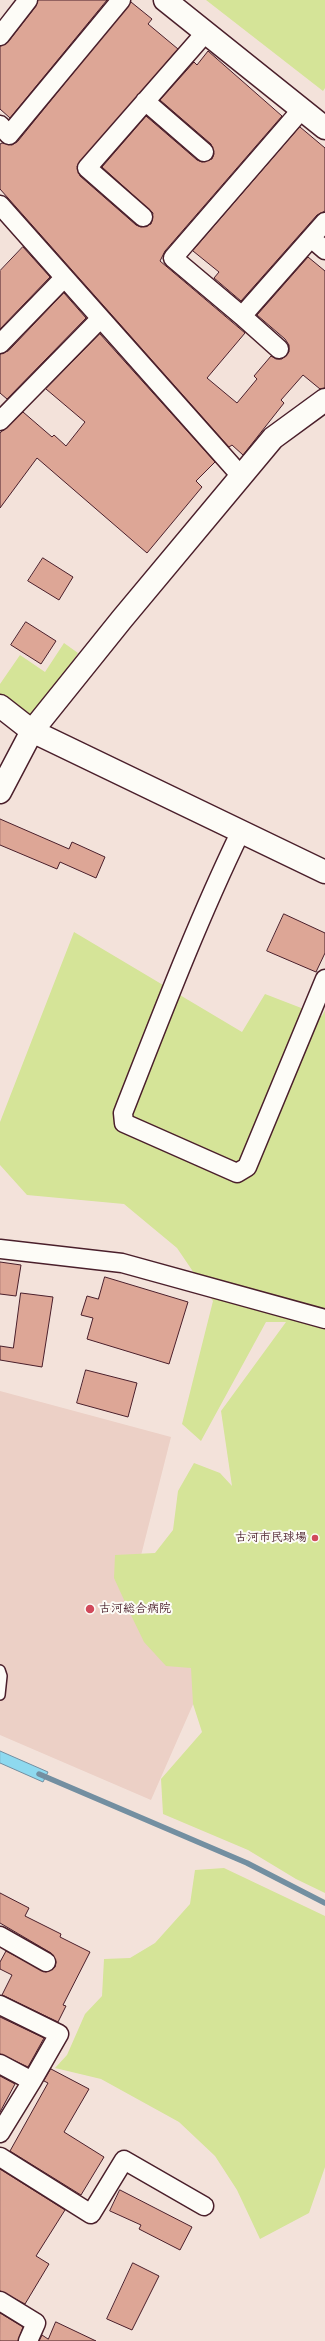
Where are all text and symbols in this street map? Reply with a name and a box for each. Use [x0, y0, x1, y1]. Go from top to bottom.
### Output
place label: 古河市民球場 [235, 1531, 307, 1545]
marker: 古河市民球場 [310, 1533, 320, 1543]
place label: 古河総合病院 [99, 1602, 171, 1616]
marker: 古河総合病院 [84, 1603, 96, 1615]

